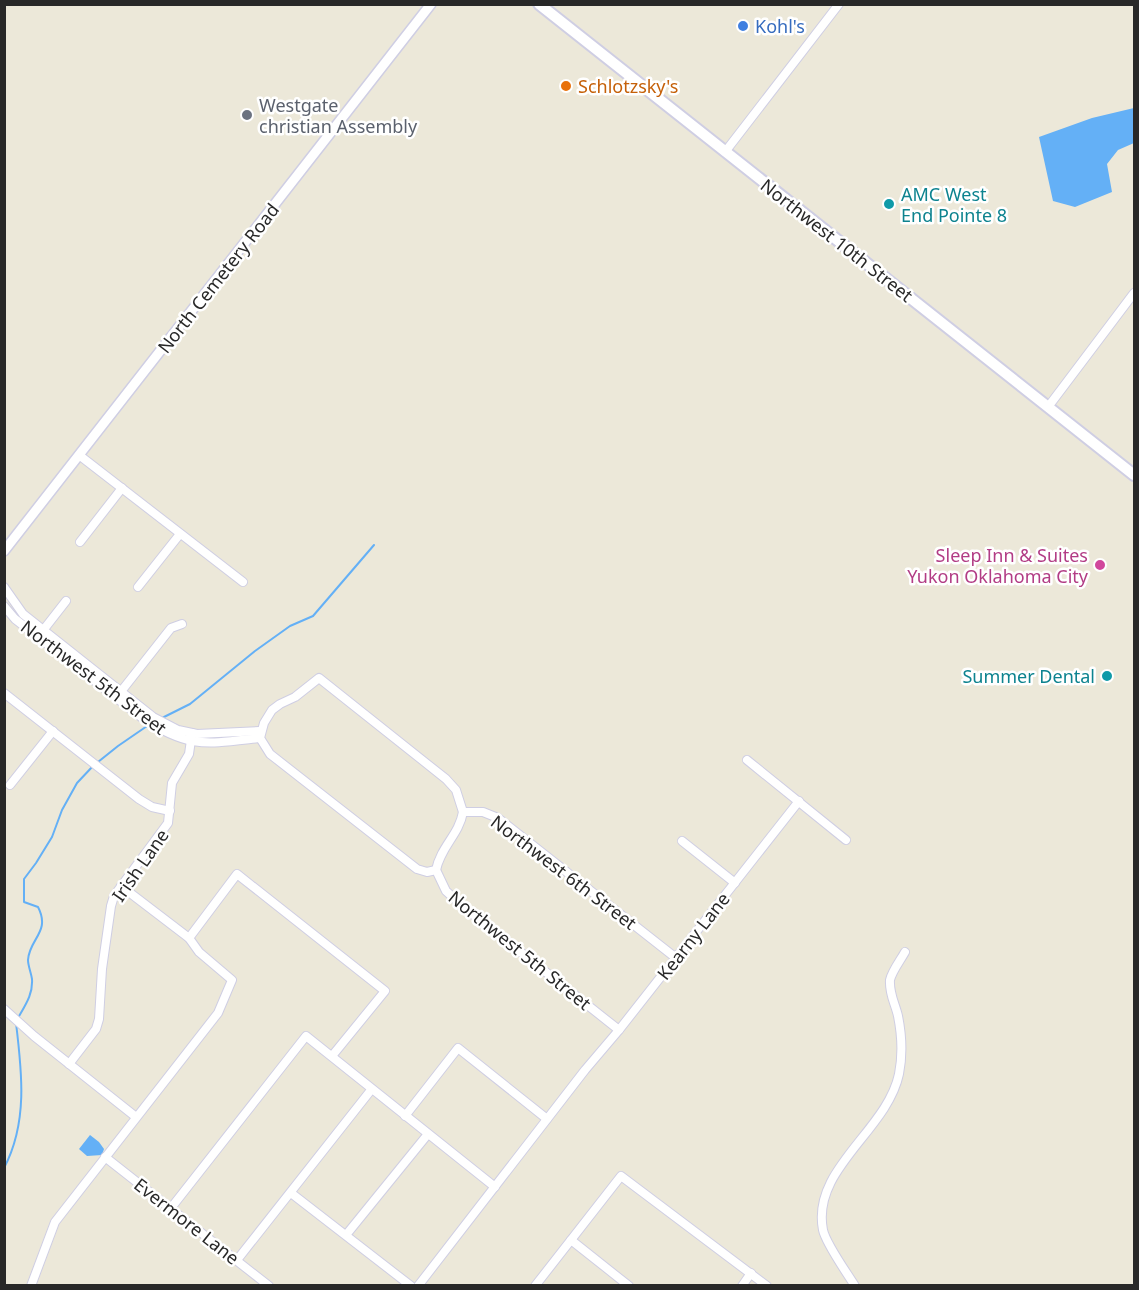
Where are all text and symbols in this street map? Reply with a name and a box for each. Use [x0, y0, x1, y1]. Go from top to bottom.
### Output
place label: Kohl's [755, 14, 805, 38]
marker: Kohl's [736, 19, 750, 33]
place label: Schlotzsky's [578, 74, 678, 98]
marker: Schlotzsky's [559, 79, 573, 93]
place label: Westgate christian Assembly [259, 93, 418, 138]
marker: Westgate christian Assembly [240, 108, 254, 122]
street label: Northwest 10th Street [756, 173, 918, 307]
place label: AMC West End Pointe 8 [901, 182, 1007, 227]
marker: AMC West End Pointe 8 [882, 197, 896, 211]
street label: North Cemetery Road [152, 198, 284, 358]
place label: Sleep Inn & Suites Yukon Oklahoma City [907, 543, 1089, 588]
marker: Sleep Inn & Suites Yukon Oklahoma City [1093, 558, 1107, 572]
street label: Northwest 5th Street [16, 614, 172, 740]
place label: Summer Dental [962, 664, 1095, 688]
marker: Summer Dental [1100, 669, 1114, 683]
street label: Northwest 6th Street [486, 809, 642, 935]
street label: Irish Lane [106, 824, 174, 906]
street label: Northwest 5th Street [444, 885, 597, 1015]
street label: Kearny Lane [651, 887, 735, 985]
street label: Evermore Lane [130, 1172, 244, 1270]

